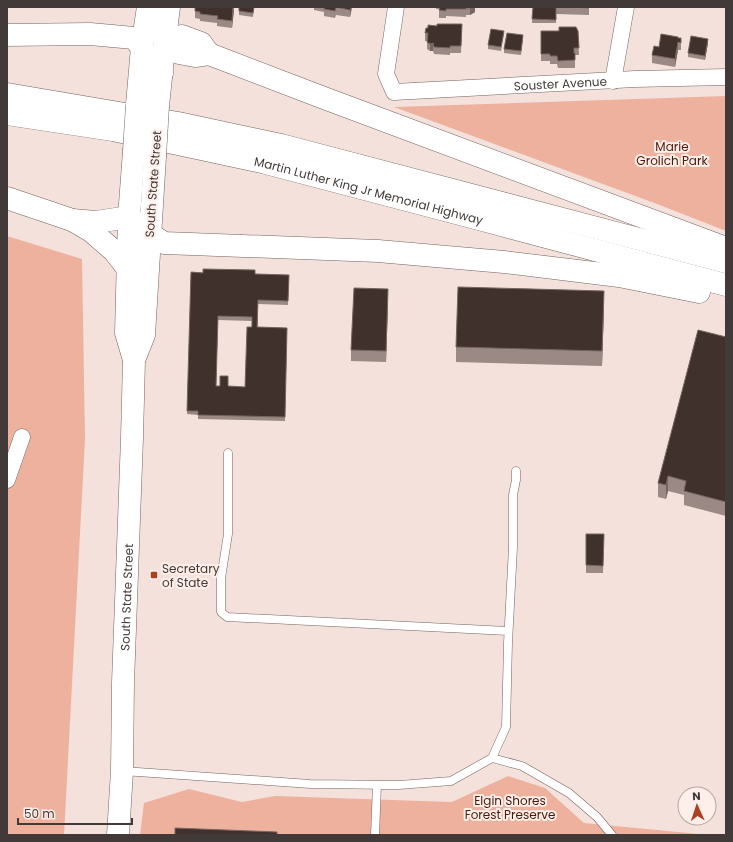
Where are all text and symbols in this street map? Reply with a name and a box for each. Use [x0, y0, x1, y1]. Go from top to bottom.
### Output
street label: Souster Avenue [513, 72, 607, 94]
street label: South State Street [141, 130, 165, 238]
park label: Marie Grolich Park [636, 138, 708, 169]
street label: Martin Luther King Jr Memorial Highway [253, 152, 485, 228]
street label: South State Street [116, 543, 137, 651]
place label: Secretary of State [162, 560, 220, 591]
marker: Secretary of State [149, 570, 159, 580]
north arrow [677, 786, 717, 826]
text: N [692, 788, 701, 804]
park label: Elgin Shores Forest Preserve [465, 792, 555, 823]
scale bar [18, 800, 132, 826]
text: 50 m [24, 805, 55, 822]

